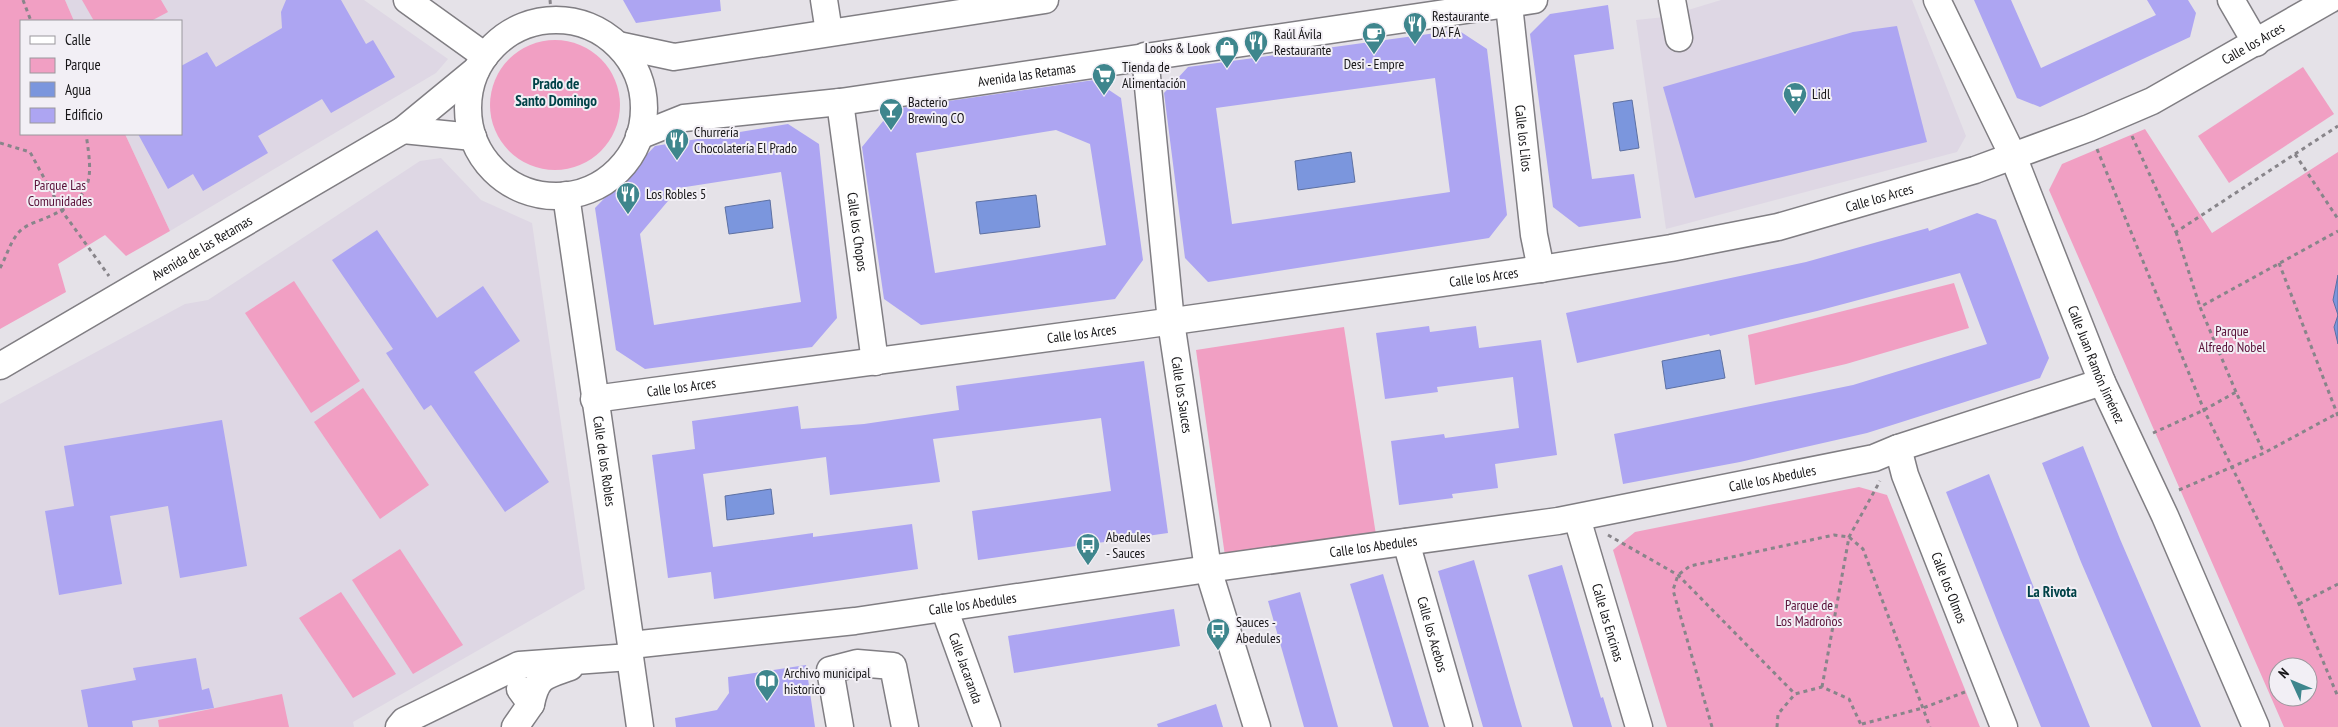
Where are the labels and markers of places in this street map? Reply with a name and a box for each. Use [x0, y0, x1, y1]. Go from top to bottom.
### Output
place label: Restaurante DA FA [1432, 7, 1490, 41]
restaurant icon: Restaurante DA FA [1402, 11, 1428, 45]
cafe icon: Desi - Empre [1361, 21, 1387, 55]
place label: Raúl Ávila Restaurante [1274, 25, 1332, 59]
restaurant icon: Raúl Ávila Restaurante [1243, 29, 1269, 63]
shop icon: Looks & Look [1214, 35, 1240, 69]
place label: Looks & Look [1145, 39, 1211, 57]
place label: Desi - Empre [1344, 55, 1405, 73]
place label: Tienda de Alimentación [1122, 58, 1186, 92]
supermarket icon: Tienda de Alimentación [1091, 62, 1117, 96]
supermarket icon: Lidl [1782, 81, 1808, 115]
place label: Lidl [1812, 85, 1831, 103]
place label: Bacterio Brewing CO [908, 93, 965, 127]
bar icon: Bacterio Brewing CO [878, 97, 904, 131]
place label: Churrería Chocolatería El Prado [694, 123, 797, 157]
restaurant icon: Churrería Chocolatería El Prado [664, 127, 690, 161]
restaurant icon: Los Robles 5 [615, 181, 641, 215]
place label: Los Robles 5 [646, 185, 706, 203]
place label: Abedules - Sauces [1106, 528, 1151, 562]
bus stop icon: Abedules - Sauces [1075, 532, 1101, 566]
place label: Sauces - Abedules [1236, 613, 1281, 647]
bus stop icon: Sauces - Abedules [1205, 617, 1231, 651]
place label: Archivo municipal historico [784, 664, 871, 698]
library icon: Archivo municipal historico [754, 668, 780, 702]

